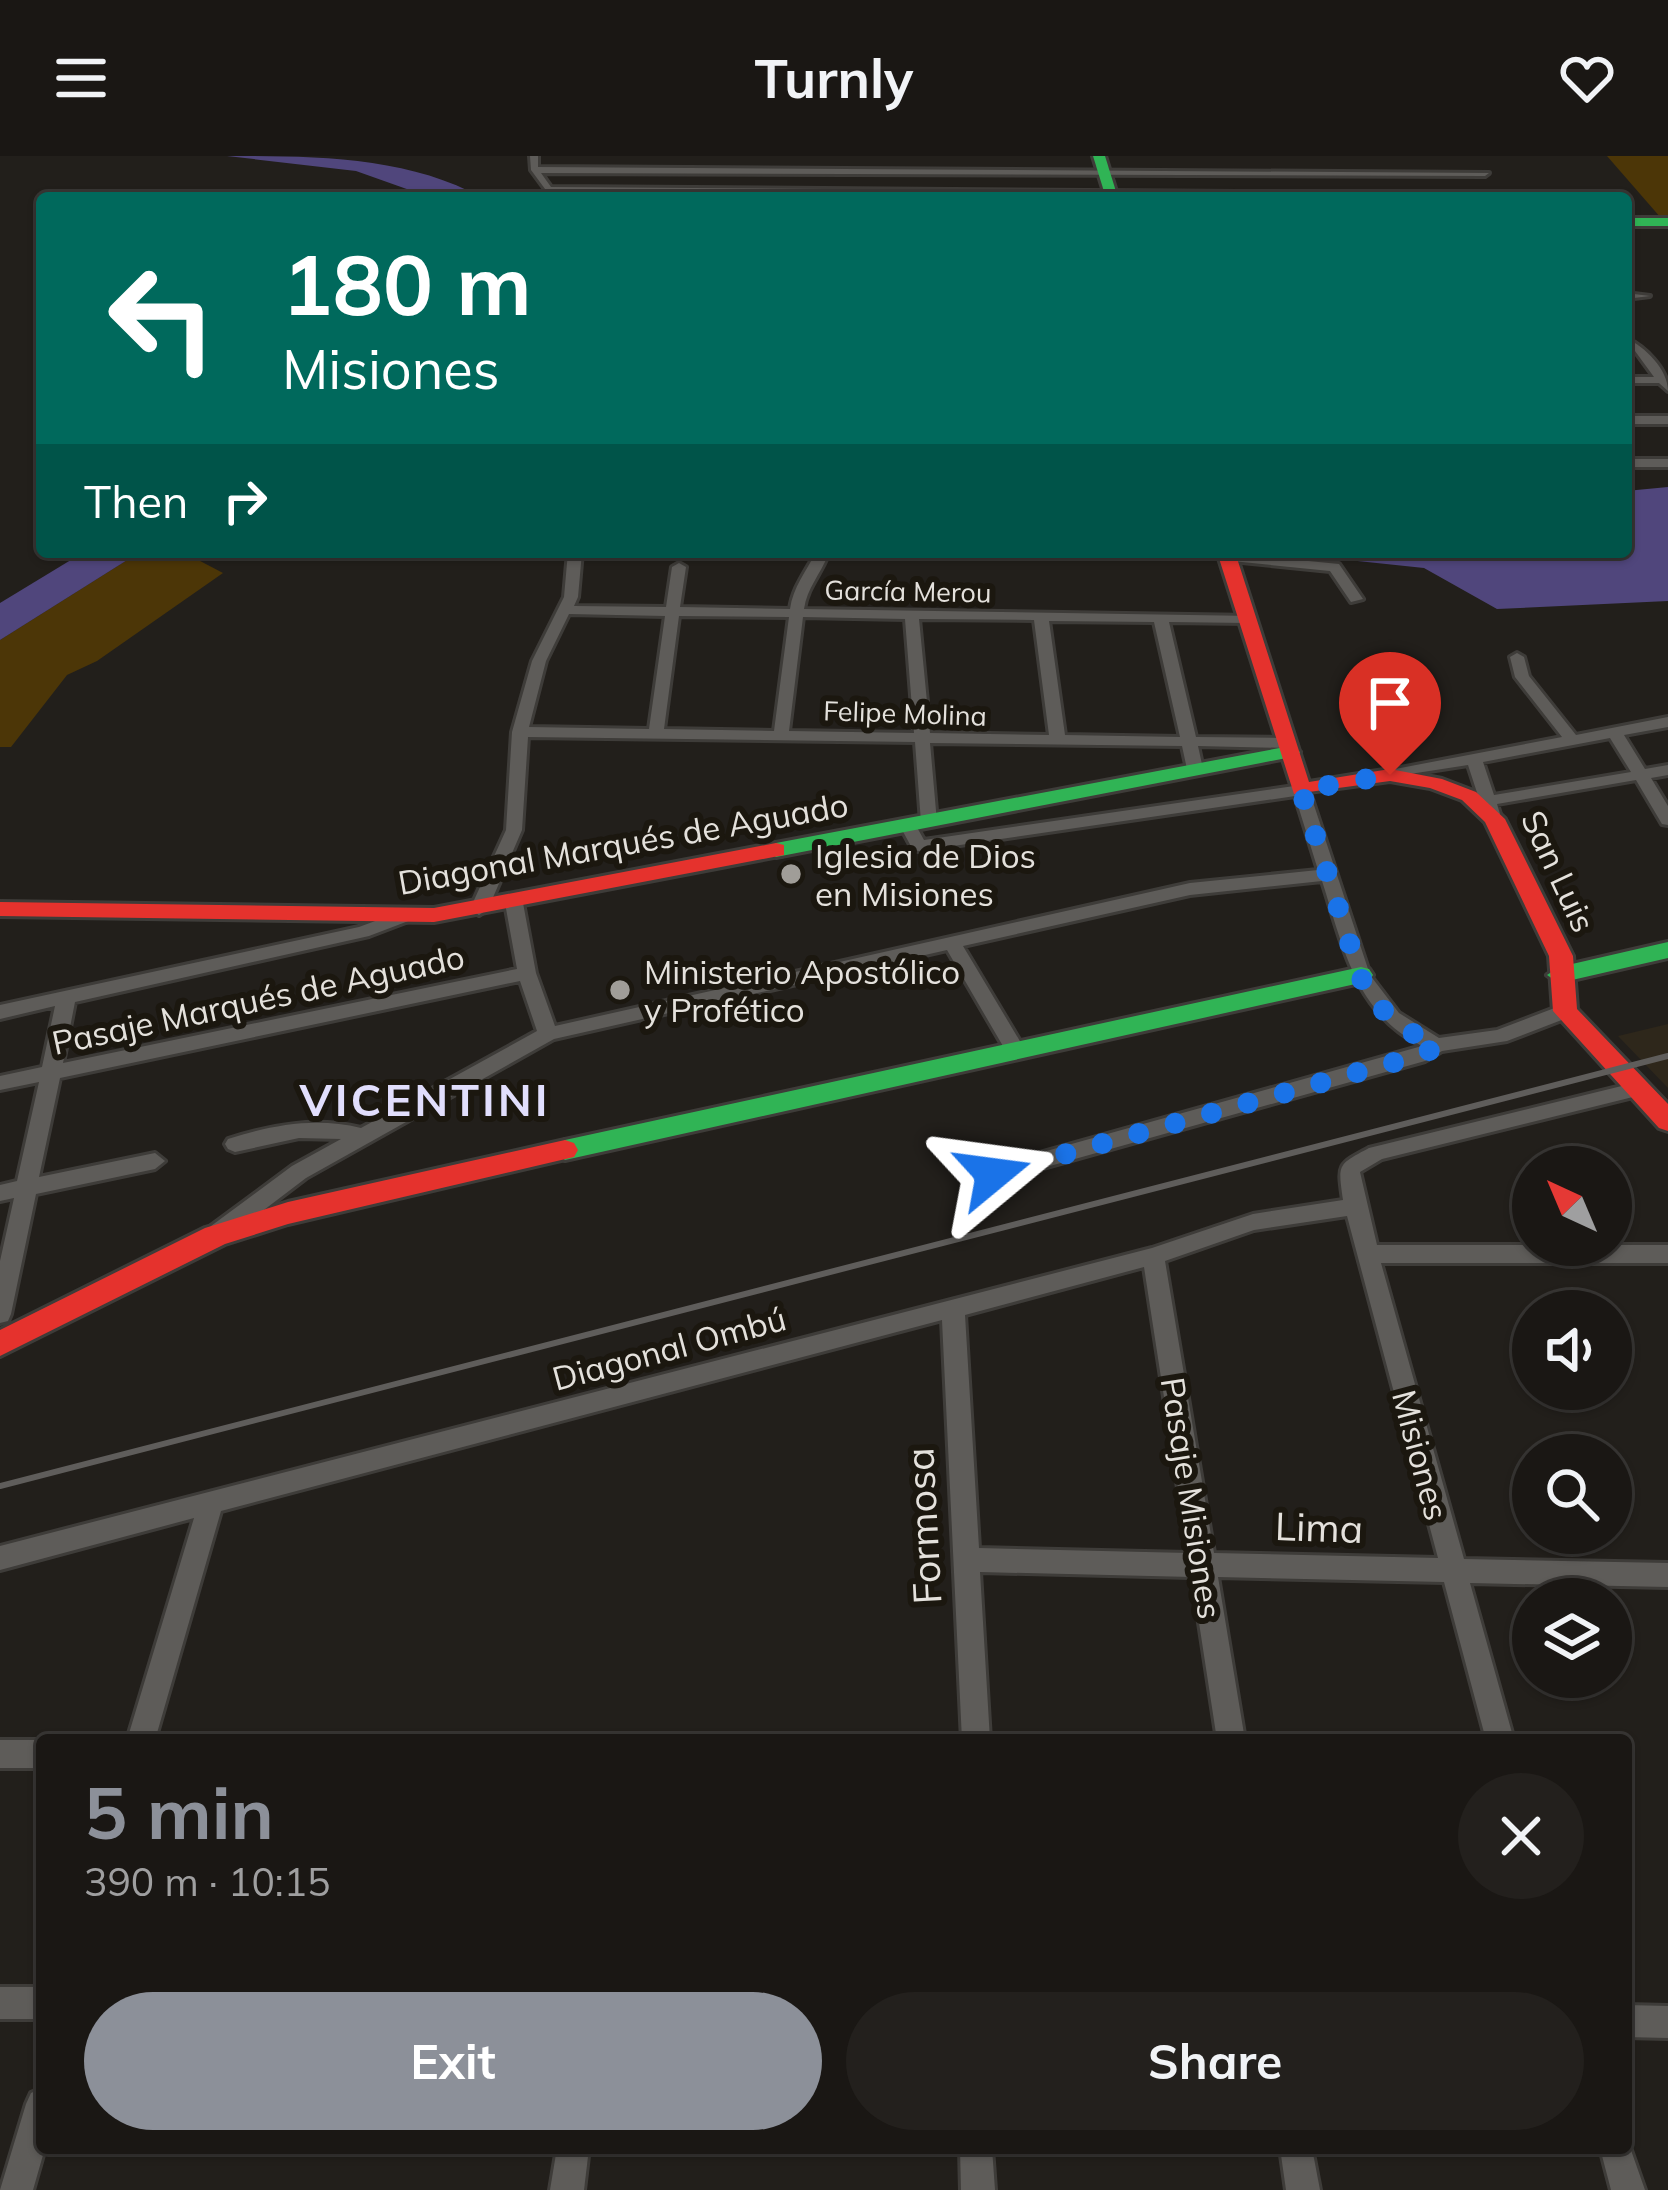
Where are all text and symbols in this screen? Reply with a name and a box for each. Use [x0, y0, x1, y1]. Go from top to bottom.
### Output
text: Turnly [755, 44, 913, 112]
icon: menu [48, 45, 114, 111]
icon: heart [1554, 45, 1620, 111]
text: 180 m [282, 231, 532, 336]
icon: left [84, 240, 240, 396]
text: Misiones [282, 335, 499, 403]
icon: right [212, 468, 278, 534]
text: Then [84, 473, 188, 529]
street label: García Merou [824, 573, 992, 609]
pin [1339, 652, 1441, 775]
icon: arrive [1357, 670, 1423, 736]
street label: Felipe Molina [823, 693, 987, 733]
street label: Diagonal Marqués de Aguado [395, 783, 851, 903]
street label: San Luis [1513, 804, 1605, 938]
place label: Iglesia de Dios en Misiones [815, 835, 1036, 914]
marker: Iglesia de Dios en Misiones [778, 861, 804, 887]
street label: Pasaje Marqués de Aguado [48, 935, 468, 1063]
place label: Ministerio Apostólico y Profético [644, 951, 960, 1030]
marker: Ministerio Apostólico y Profético [607, 977, 633, 1003]
district label: VICENTINI [298, 1071, 551, 1127]
position arrow [930, 1111, 1056, 1237]
north arrow [1512, 1146, 1632, 1266]
map controls [1512, 1146, 1632, 1698]
button: sound [1512, 1290, 1632, 1410]
street label: Diagonal Ombú [548, 1297, 790, 1399]
street label: Pasaje Misiones [1153, 1374, 1231, 1622]
street label: Misiones [1384, 1386, 1458, 1524]
button: search [1512, 1434, 1632, 1554]
street label: Formosa [894, 1446, 952, 1606]
street label: Lima [1274, 1501, 1364, 1553]
button: layers [1512, 1578, 1632, 1698]
text: 5 min [84, 1767, 274, 1857]
button: close [1458, 1773, 1584, 1899]
text: 390 m · 10:15 [84, 1857, 330, 1906]
button: Exit [84, 1992, 822, 2130]
button: Share [846, 1992, 1584, 2130]

